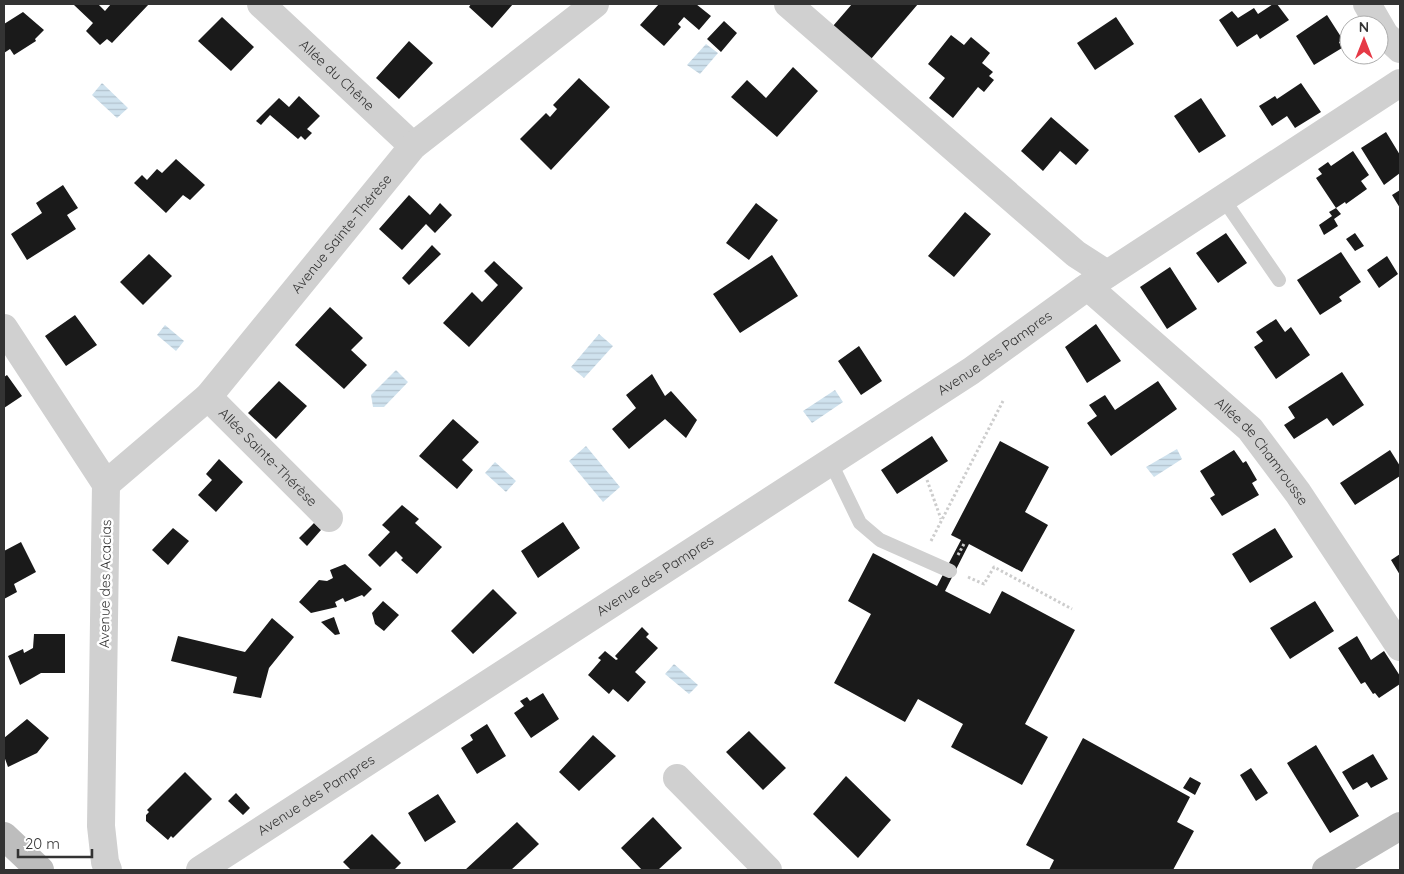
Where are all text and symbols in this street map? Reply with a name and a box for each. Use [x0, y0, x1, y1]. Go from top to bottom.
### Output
north arrow [1339, 15, 1389, 65]
text: N [1359, 18, 1369, 36]
street label: Allée du Chêne [296, 35, 379, 115]
street label: Avenue Sainte-Thérèse [287, 170, 396, 297]
street label: Avenue des Pampres [934, 306, 1055, 399]
street label: Allée de Chamrousse [1211, 394, 1313, 509]
street label: Allée Sainte-Thérèse [215, 404, 321, 510]
street label: Avenue des Acacias [95, 520, 115, 648]
street label: Avenue des Pampres [593, 531, 717, 620]
street label: Avenue des Pampres [254, 750, 378, 840]
scale bar [18, 826, 91, 858]
text: 20 m [25, 834, 60, 853]

